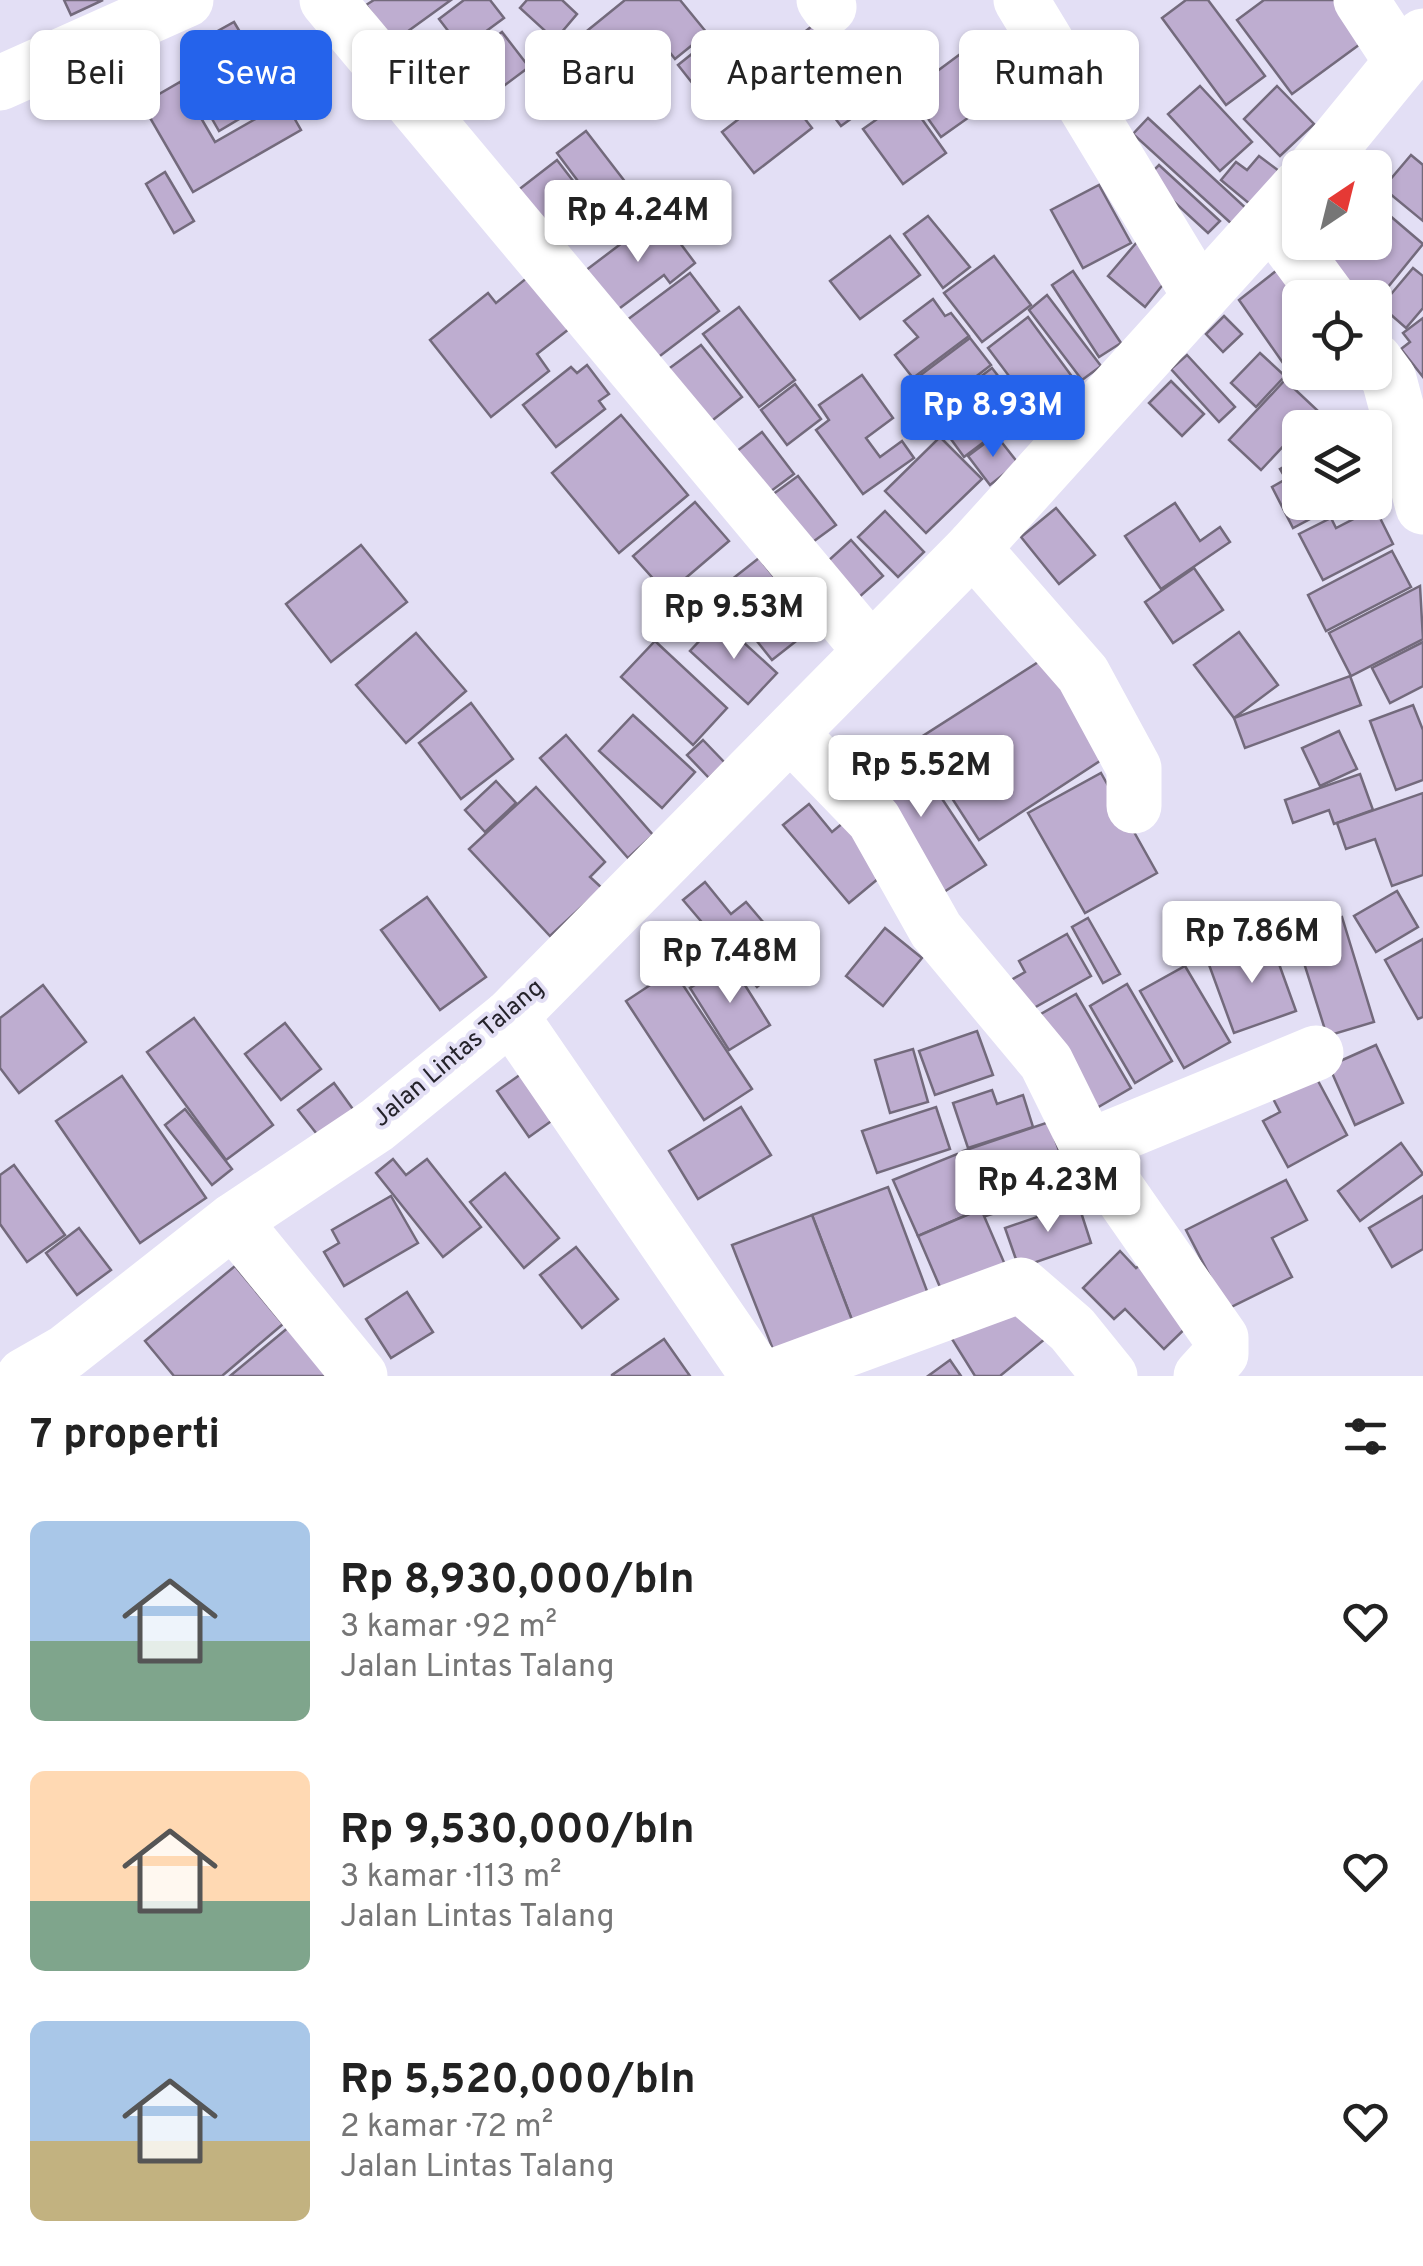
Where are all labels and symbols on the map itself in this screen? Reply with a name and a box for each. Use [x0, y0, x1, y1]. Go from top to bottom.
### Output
north arrow [1282, 150, 1392, 260]
pin: Rp 4.24M [535, 180, 741, 265]
pin: Rp 8.93M [890, 375, 1096, 460]
pin: Rp 9.53M [631, 577, 837, 662]
pin: Rp 5.52M [818, 735, 1024, 820]
pin: Rp 7.86M [1149, 901, 1355, 986]
pin: Rp 7.48M [627, 921, 833, 1006]
street label: Jalan Lintas Talang [367, 973, 551, 1135]
pin: Rp 4.23M [945, 1150, 1151, 1235]

